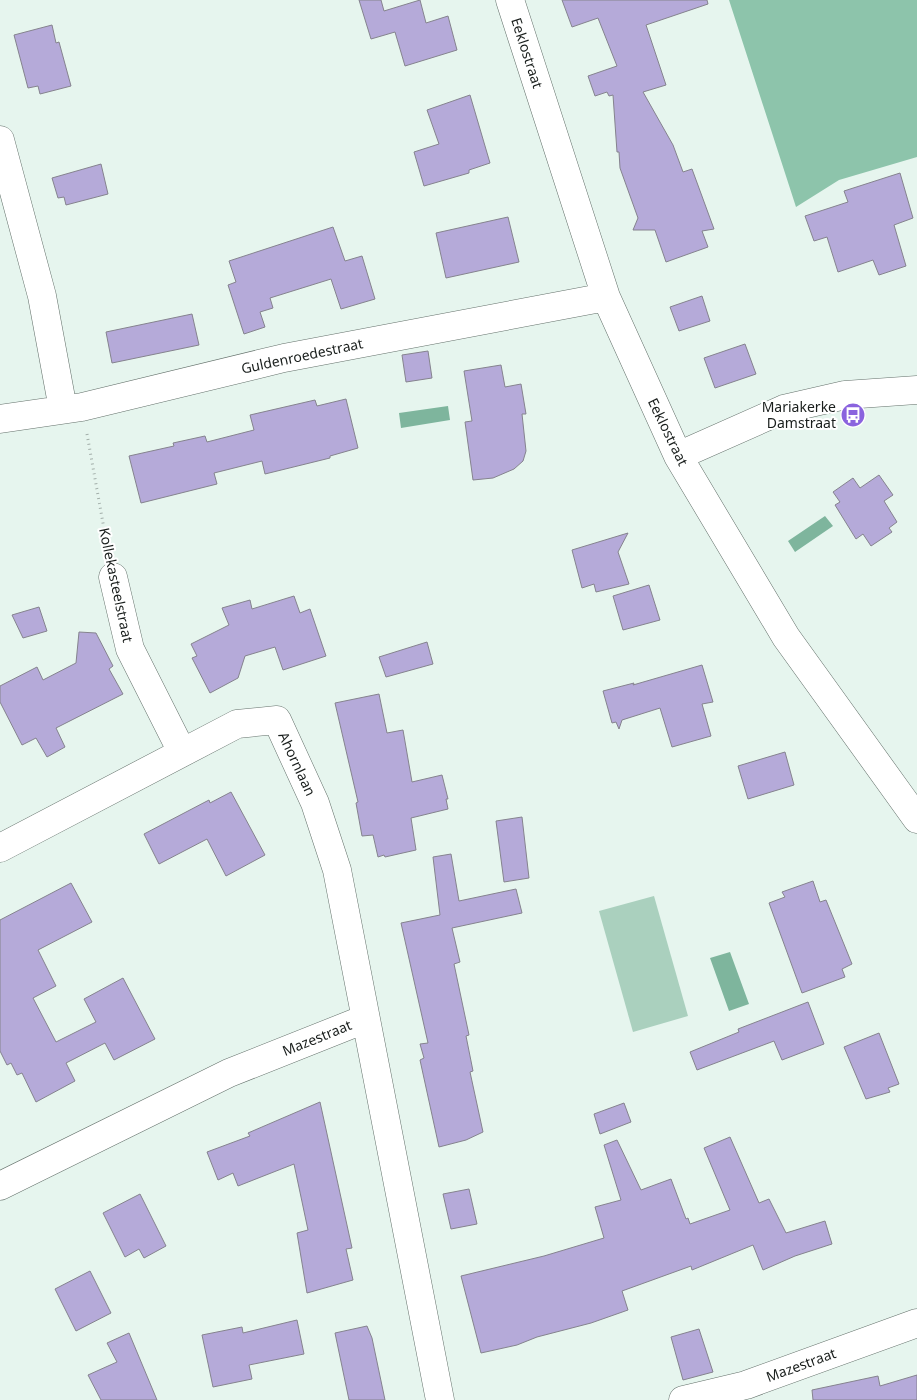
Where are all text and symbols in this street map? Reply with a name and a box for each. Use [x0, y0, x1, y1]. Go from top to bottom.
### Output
street label: Eeklostraat [507, 15, 548, 91]
street label: Guldenroedestraat [239, 333, 365, 378]
street label: Eeklostraat [644, 395, 693, 469]
place label: Mariakerke Damstraat [762, 397, 836, 432]
bus stop icon: Mariakerke Damstraat [840, 402, 866, 428]
street label: Kollekasteelstraat [95, 526, 138, 644]
street label: Ahornlaan [274, 729, 321, 799]
street label: Mazestraat [279, 1015, 354, 1060]
street label: Mazestraat [763, 1343, 838, 1386]

